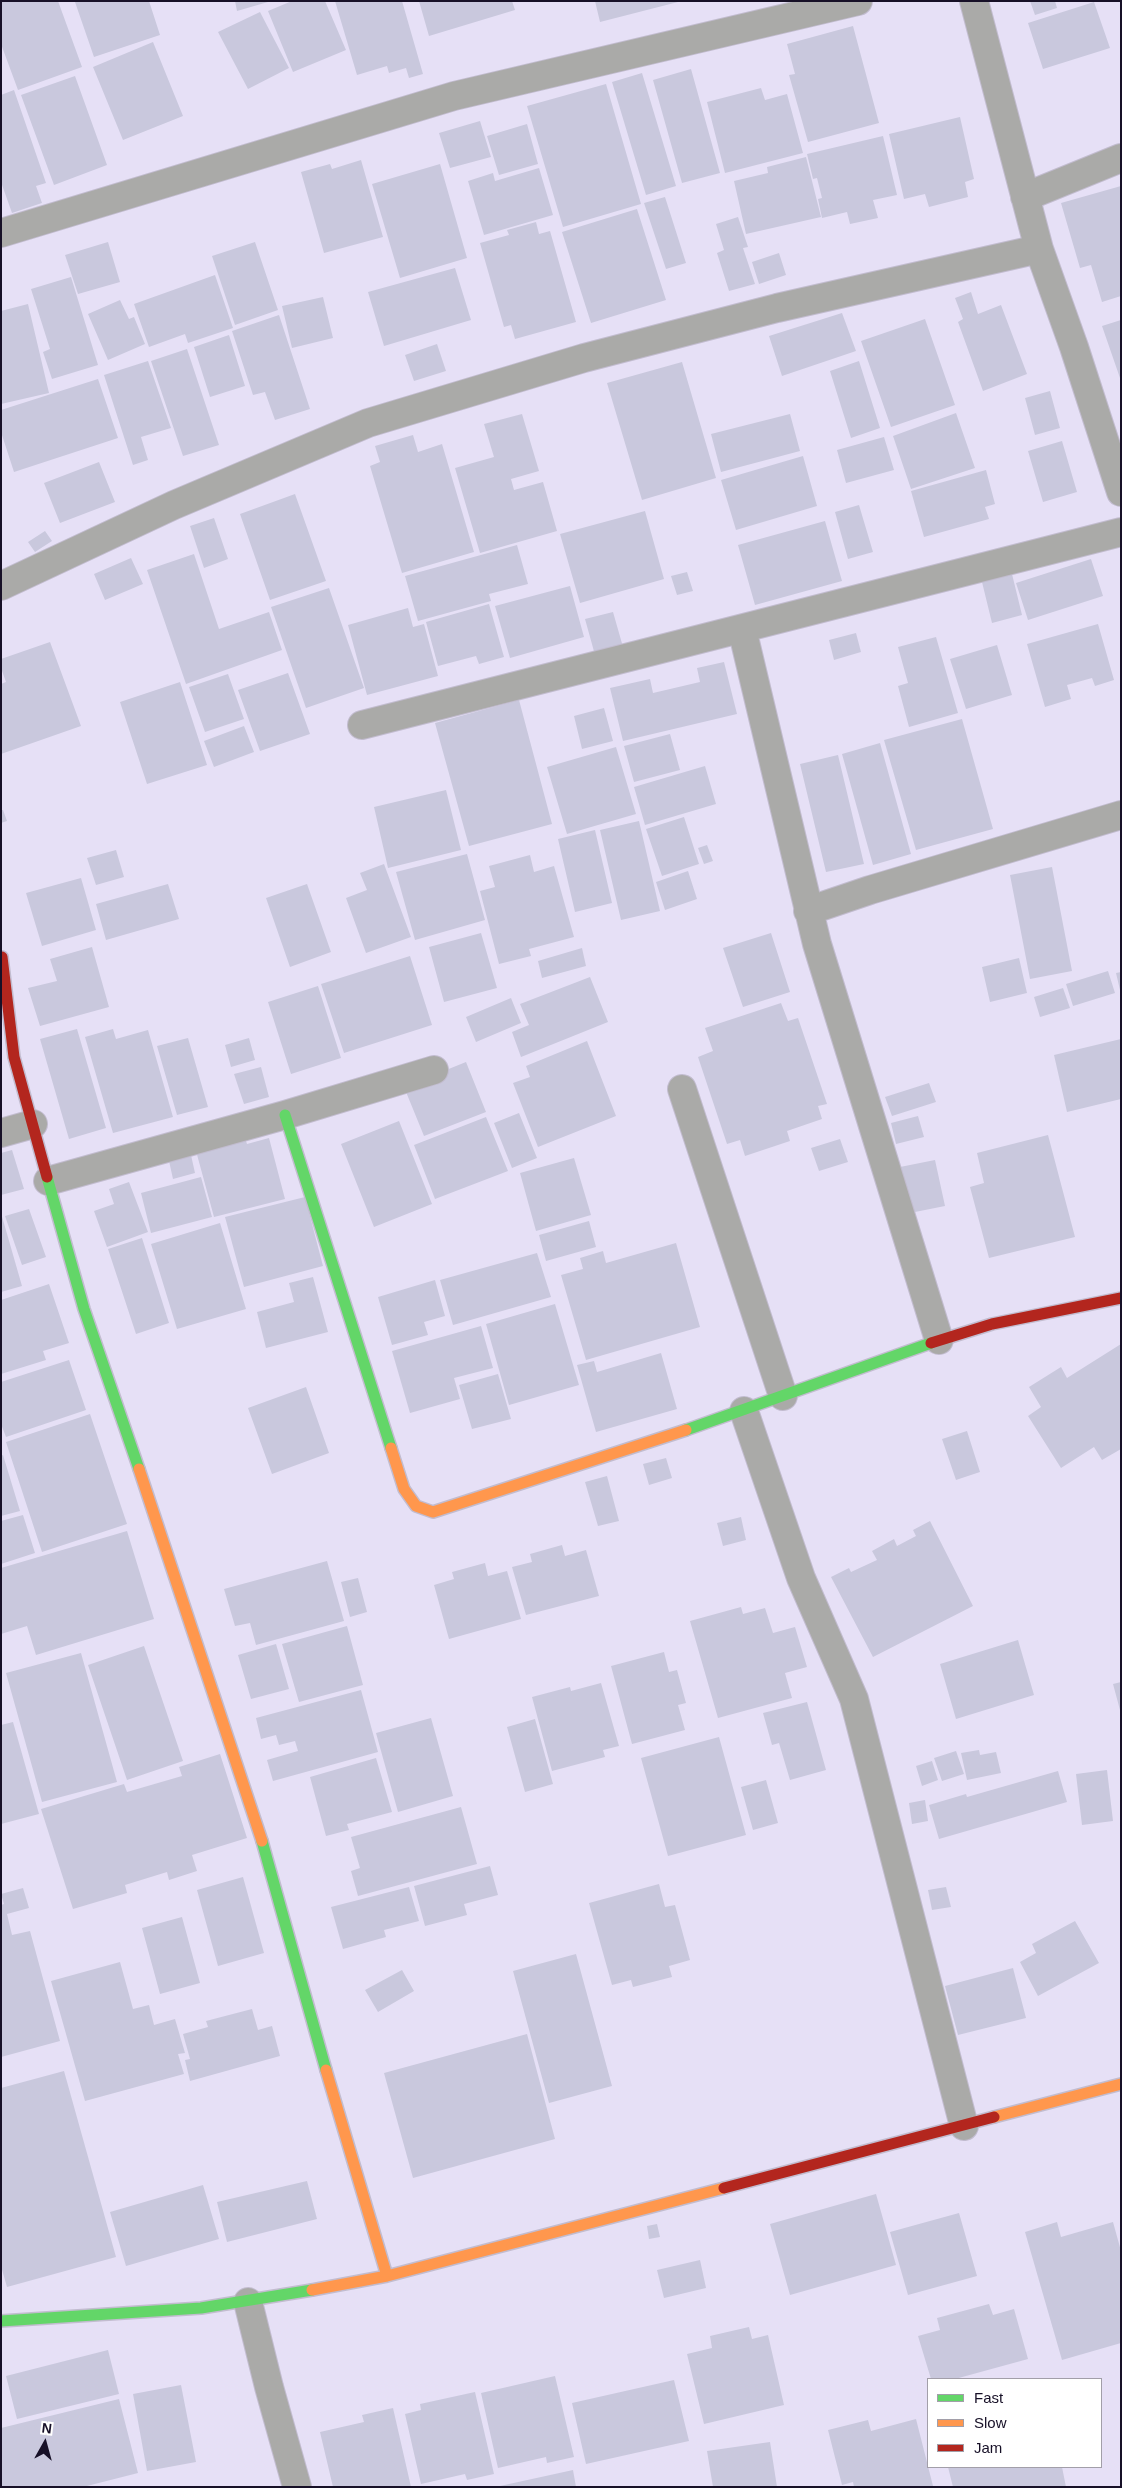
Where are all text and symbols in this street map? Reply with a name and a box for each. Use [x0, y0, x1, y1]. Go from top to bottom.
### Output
legend [927, 2378, 1102, 2468]
text: Fast [974, 2389, 1003, 2406]
text: Slow [974, 2414, 1007, 2431]
north arrow [20, 2418, 70, 2468]
text: N [41, 2420, 53, 2437]
text: Jam [974, 2439, 1002, 2456]

